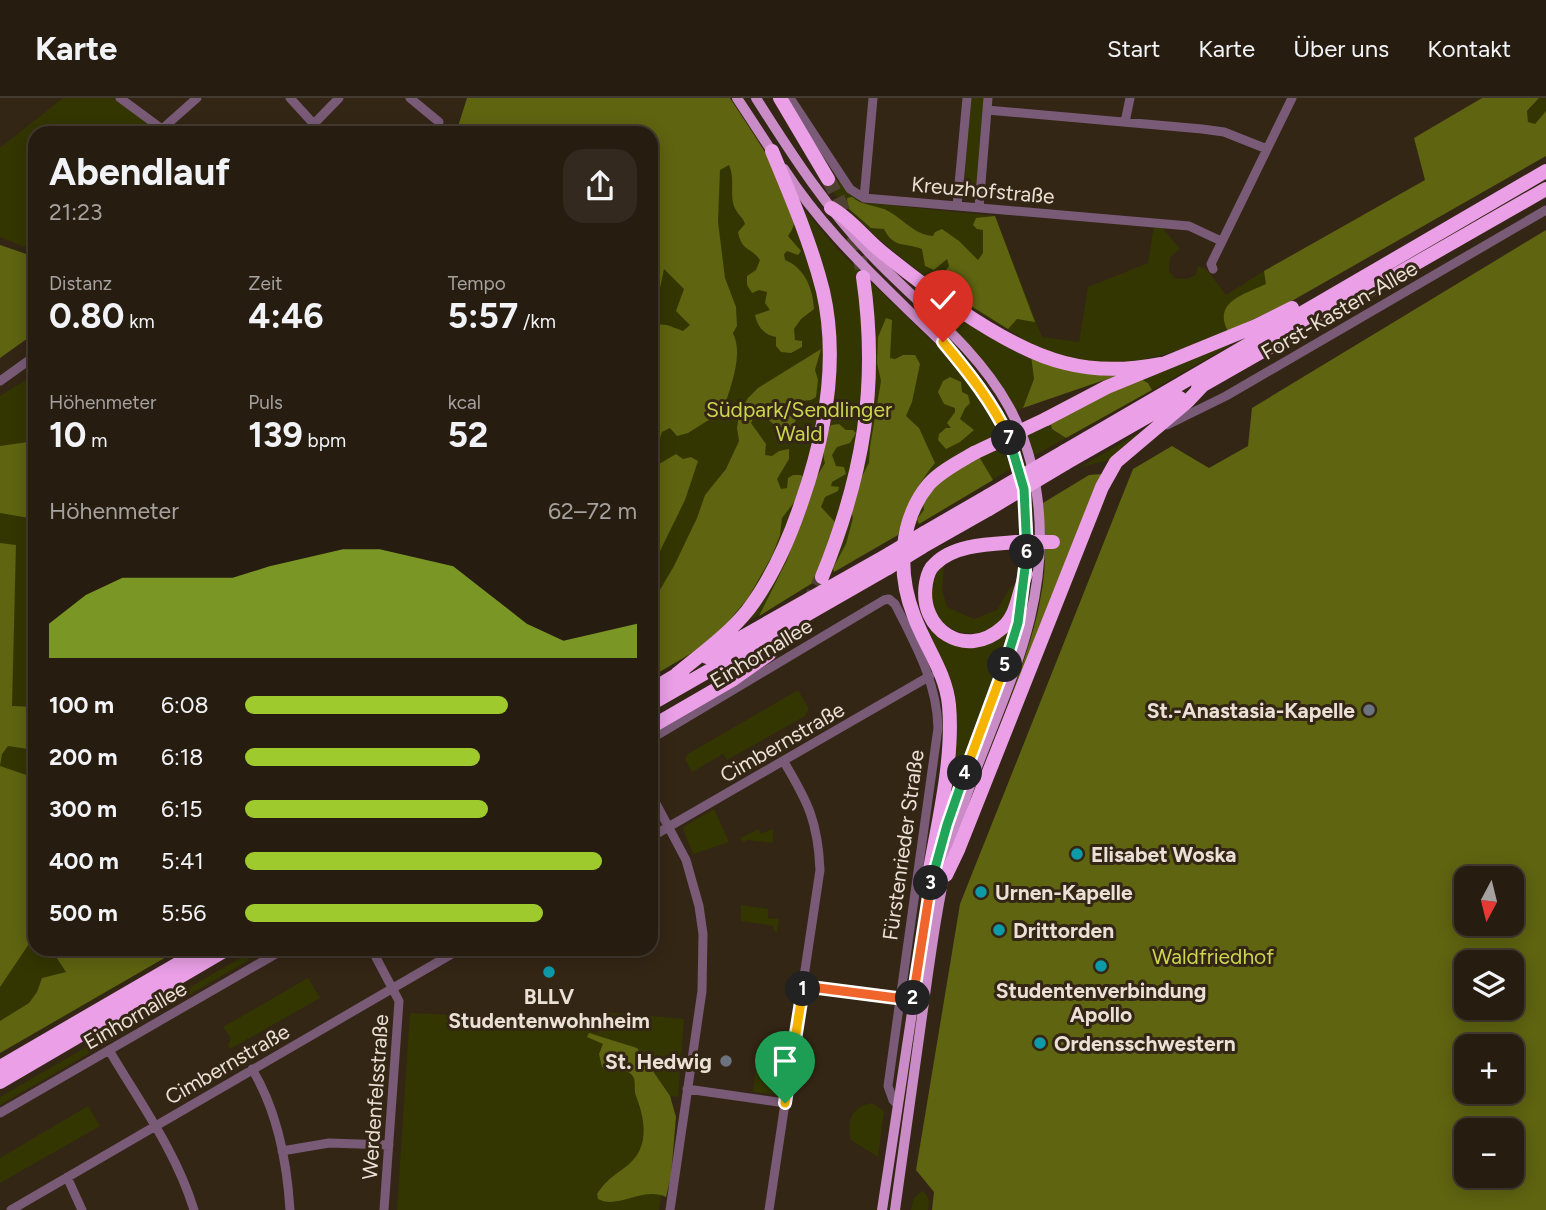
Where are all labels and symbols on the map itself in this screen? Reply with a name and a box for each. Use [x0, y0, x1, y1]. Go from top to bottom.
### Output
street label: Kreuzhofstraße [910, 171, 1056, 209]
street label: Forst-Kasten-Allee [1256, 255, 1422, 365]
pin [913, 270, 973, 342]
park label: Südpark/Sendlinger Wald [706, 397, 892, 446]
pin: 7 [992, 420, 1026, 456]
pin: 6 [1010, 534, 1044, 570]
street label: Einhornallee [705, 613, 817, 693]
pin: 5 [988, 648, 1023, 682]
street label: Cimbernstraße [715, 696, 849, 788]
place label: St.-Anastasia-Kapelle [1147, 698, 1355, 723]
marker: St.-Anastasia-Kapelle [1361, 702, 1377, 718]
street label: Fürstenrieder Straße [877, 748, 929, 942]
pin: 4 [948, 756, 982, 790]
place label: Elisabet Woska [1091, 842, 1236, 867]
marker: Elisabet Woska [1069, 846, 1085, 862]
pin: 3 [914, 866, 948, 900]
north arrow [1454, 866, 1524, 936]
place label: Urnen-Kapelle [995, 880, 1133, 905]
marker: Urnen-Kapelle [973, 884, 989, 900]
place label: Drittorden [1013, 918, 1114, 943]
marker: Drittorden [991, 922, 1007, 938]
park label: Waldfriedhof [1152, 944, 1274, 969]
marker: Studentenverbindung Apollo [1093, 958, 1109, 974]
marker: BLLV Studentenwohnheim [541, 964, 557, 980]
pin: 1 [786, 972, 820, 1006]
street label: Einhornallee [79, 976, 191, 1054]
place label: Studentenverbindung Apollo [996, 978, 1206, 1027]
pin: 2 [895, 981, 930, 1016]
place label: BLLV Studentenwohnheim [448, 984, 650, 1033]
street label: Werdenfelsstraße [357, 1013, 393, 1181]
street label: Cimbernstraße [160, 1018, 294, 1110]
pin [755, 1031, 815, 1103]
place label: Ordensschwestern [1054, 1031, 1236, 1056]
marker: Ordensschwestern [1032, 1035, 1048, 1051]
place label: St. Hedwig [605, 1049, 712, 1074]
marker: St. Hedwig [718, 1053, 734, 1069]

